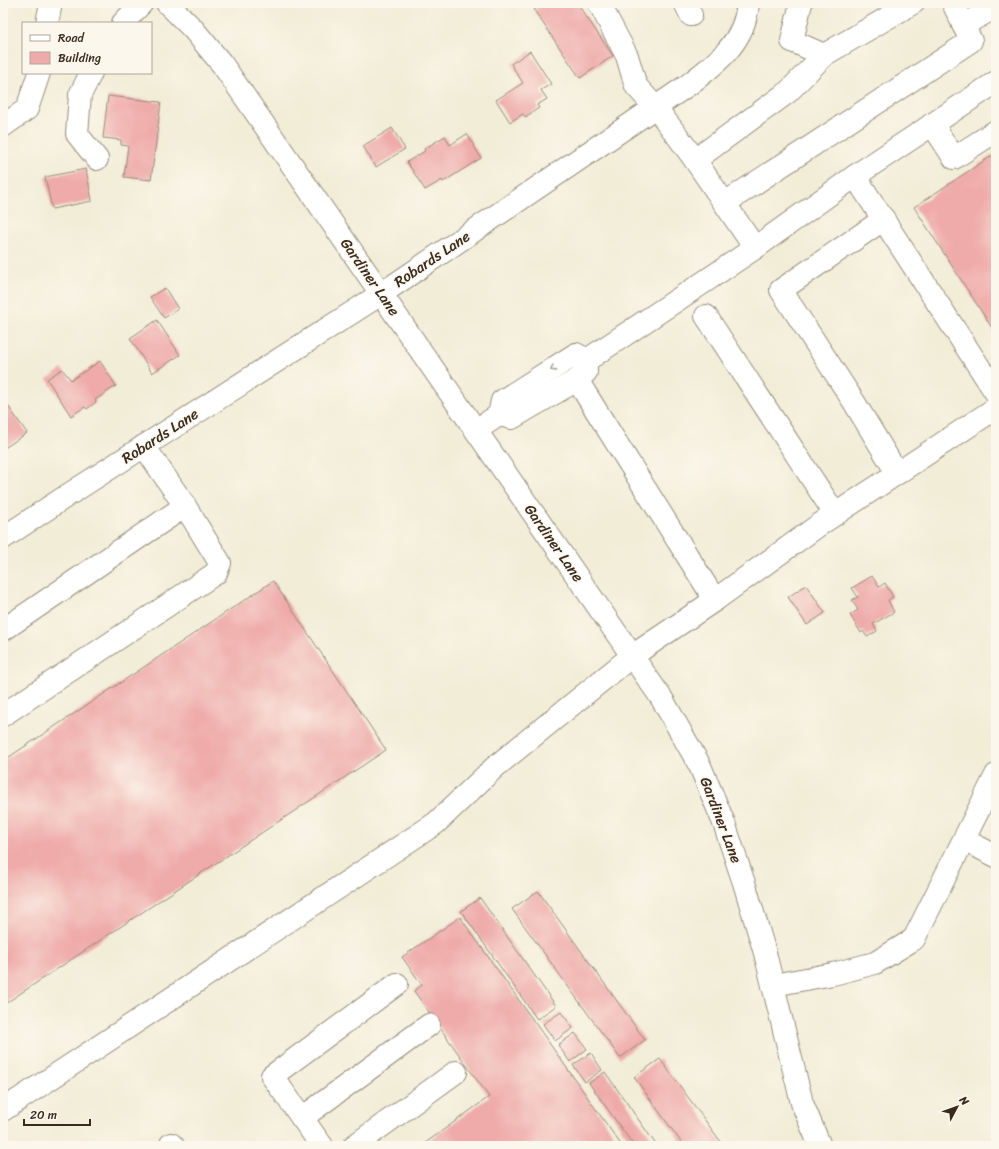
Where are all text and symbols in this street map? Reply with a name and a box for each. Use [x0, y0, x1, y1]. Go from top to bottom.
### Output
legend [22, 22, 152, 74]
text: Road [58, 27, 85, 49]
text: Building [58, 47, 101, 69]
street label: Robards Lane [388, 224, 476, 294]
street label: Gardiner Lane [333, 232, 407, 322]
one-way arrow [550, 364, 557, 371]
street label: Robards Lane [116, 401, 204, 471]
street label: Gardiner Lane [517, 498, 591, 588]
street label: Gardiner Lane [693, 773, 749, 867]
north arrow [937, 1087, 977, 1127]
text: N [954, 1091, 974, 1110]
scale bar [24, 1101, 90, 1127]
text: 20 m [30, 1104, 57, 1126]

